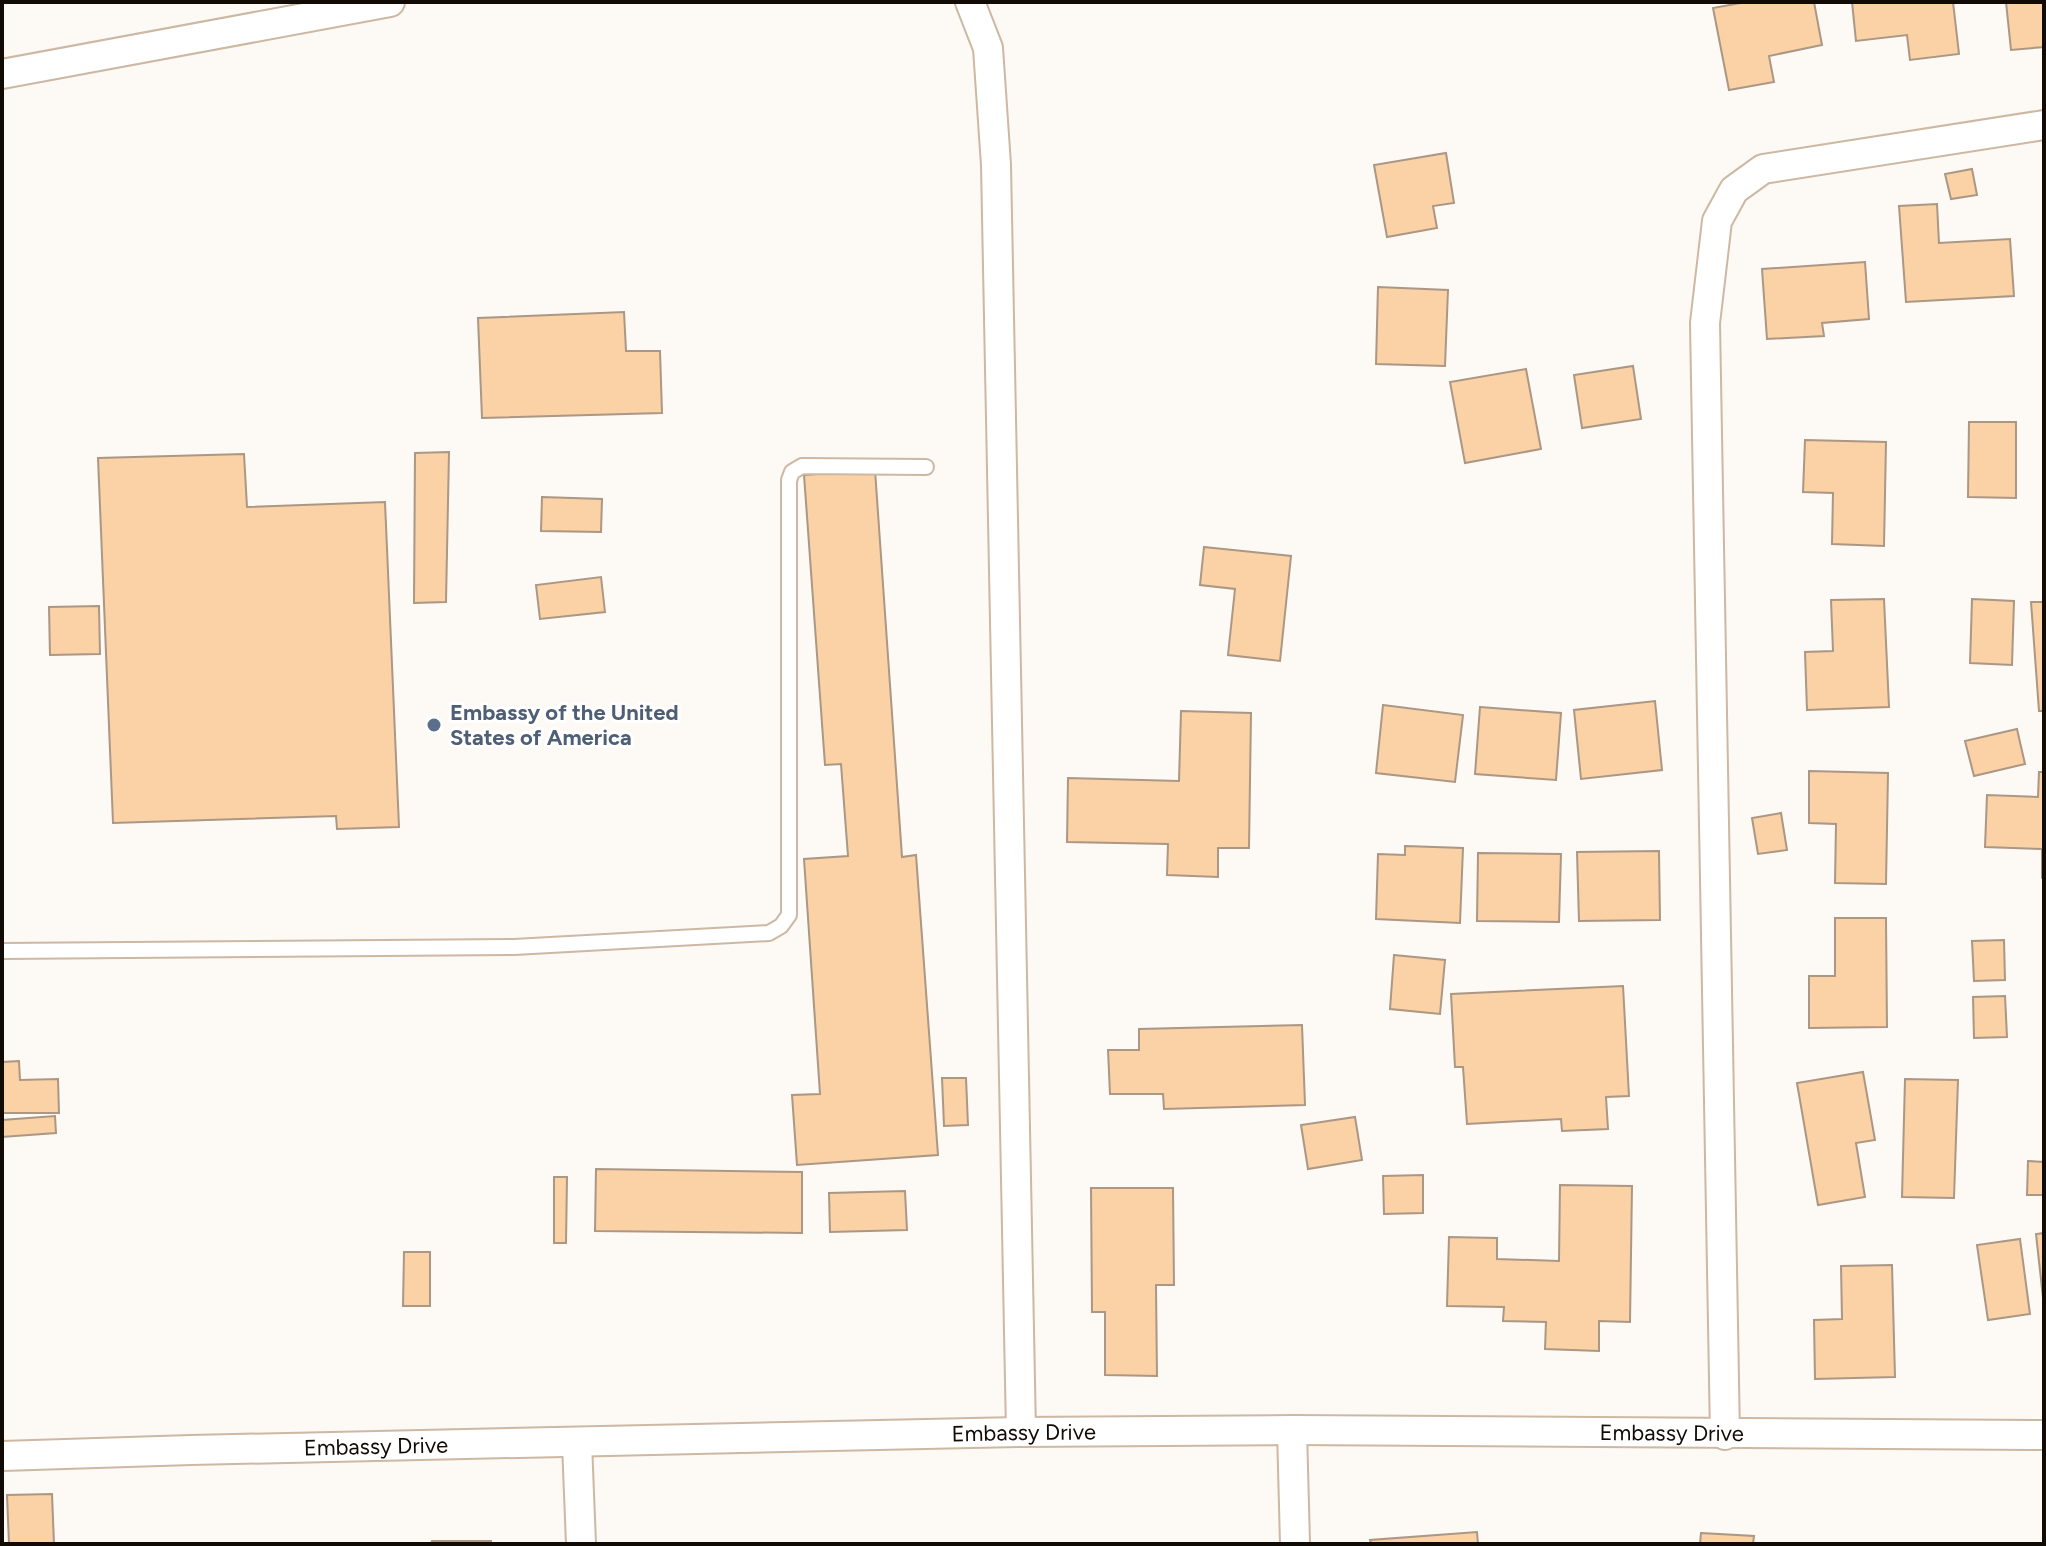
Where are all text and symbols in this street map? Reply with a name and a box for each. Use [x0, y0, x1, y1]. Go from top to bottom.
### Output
place label: Embassy of the United States of America [450, 699, 679, 751]
marker: Embassy of the United States of America [425, 716, 443, 734]
street label: Embassy Drive [951, 1418, 1096, 1447]
street label: Embassy Drive [1599, 1419, 1744, 1447]
street label: Embassy Drive [303, 1431, 448, 1461]

